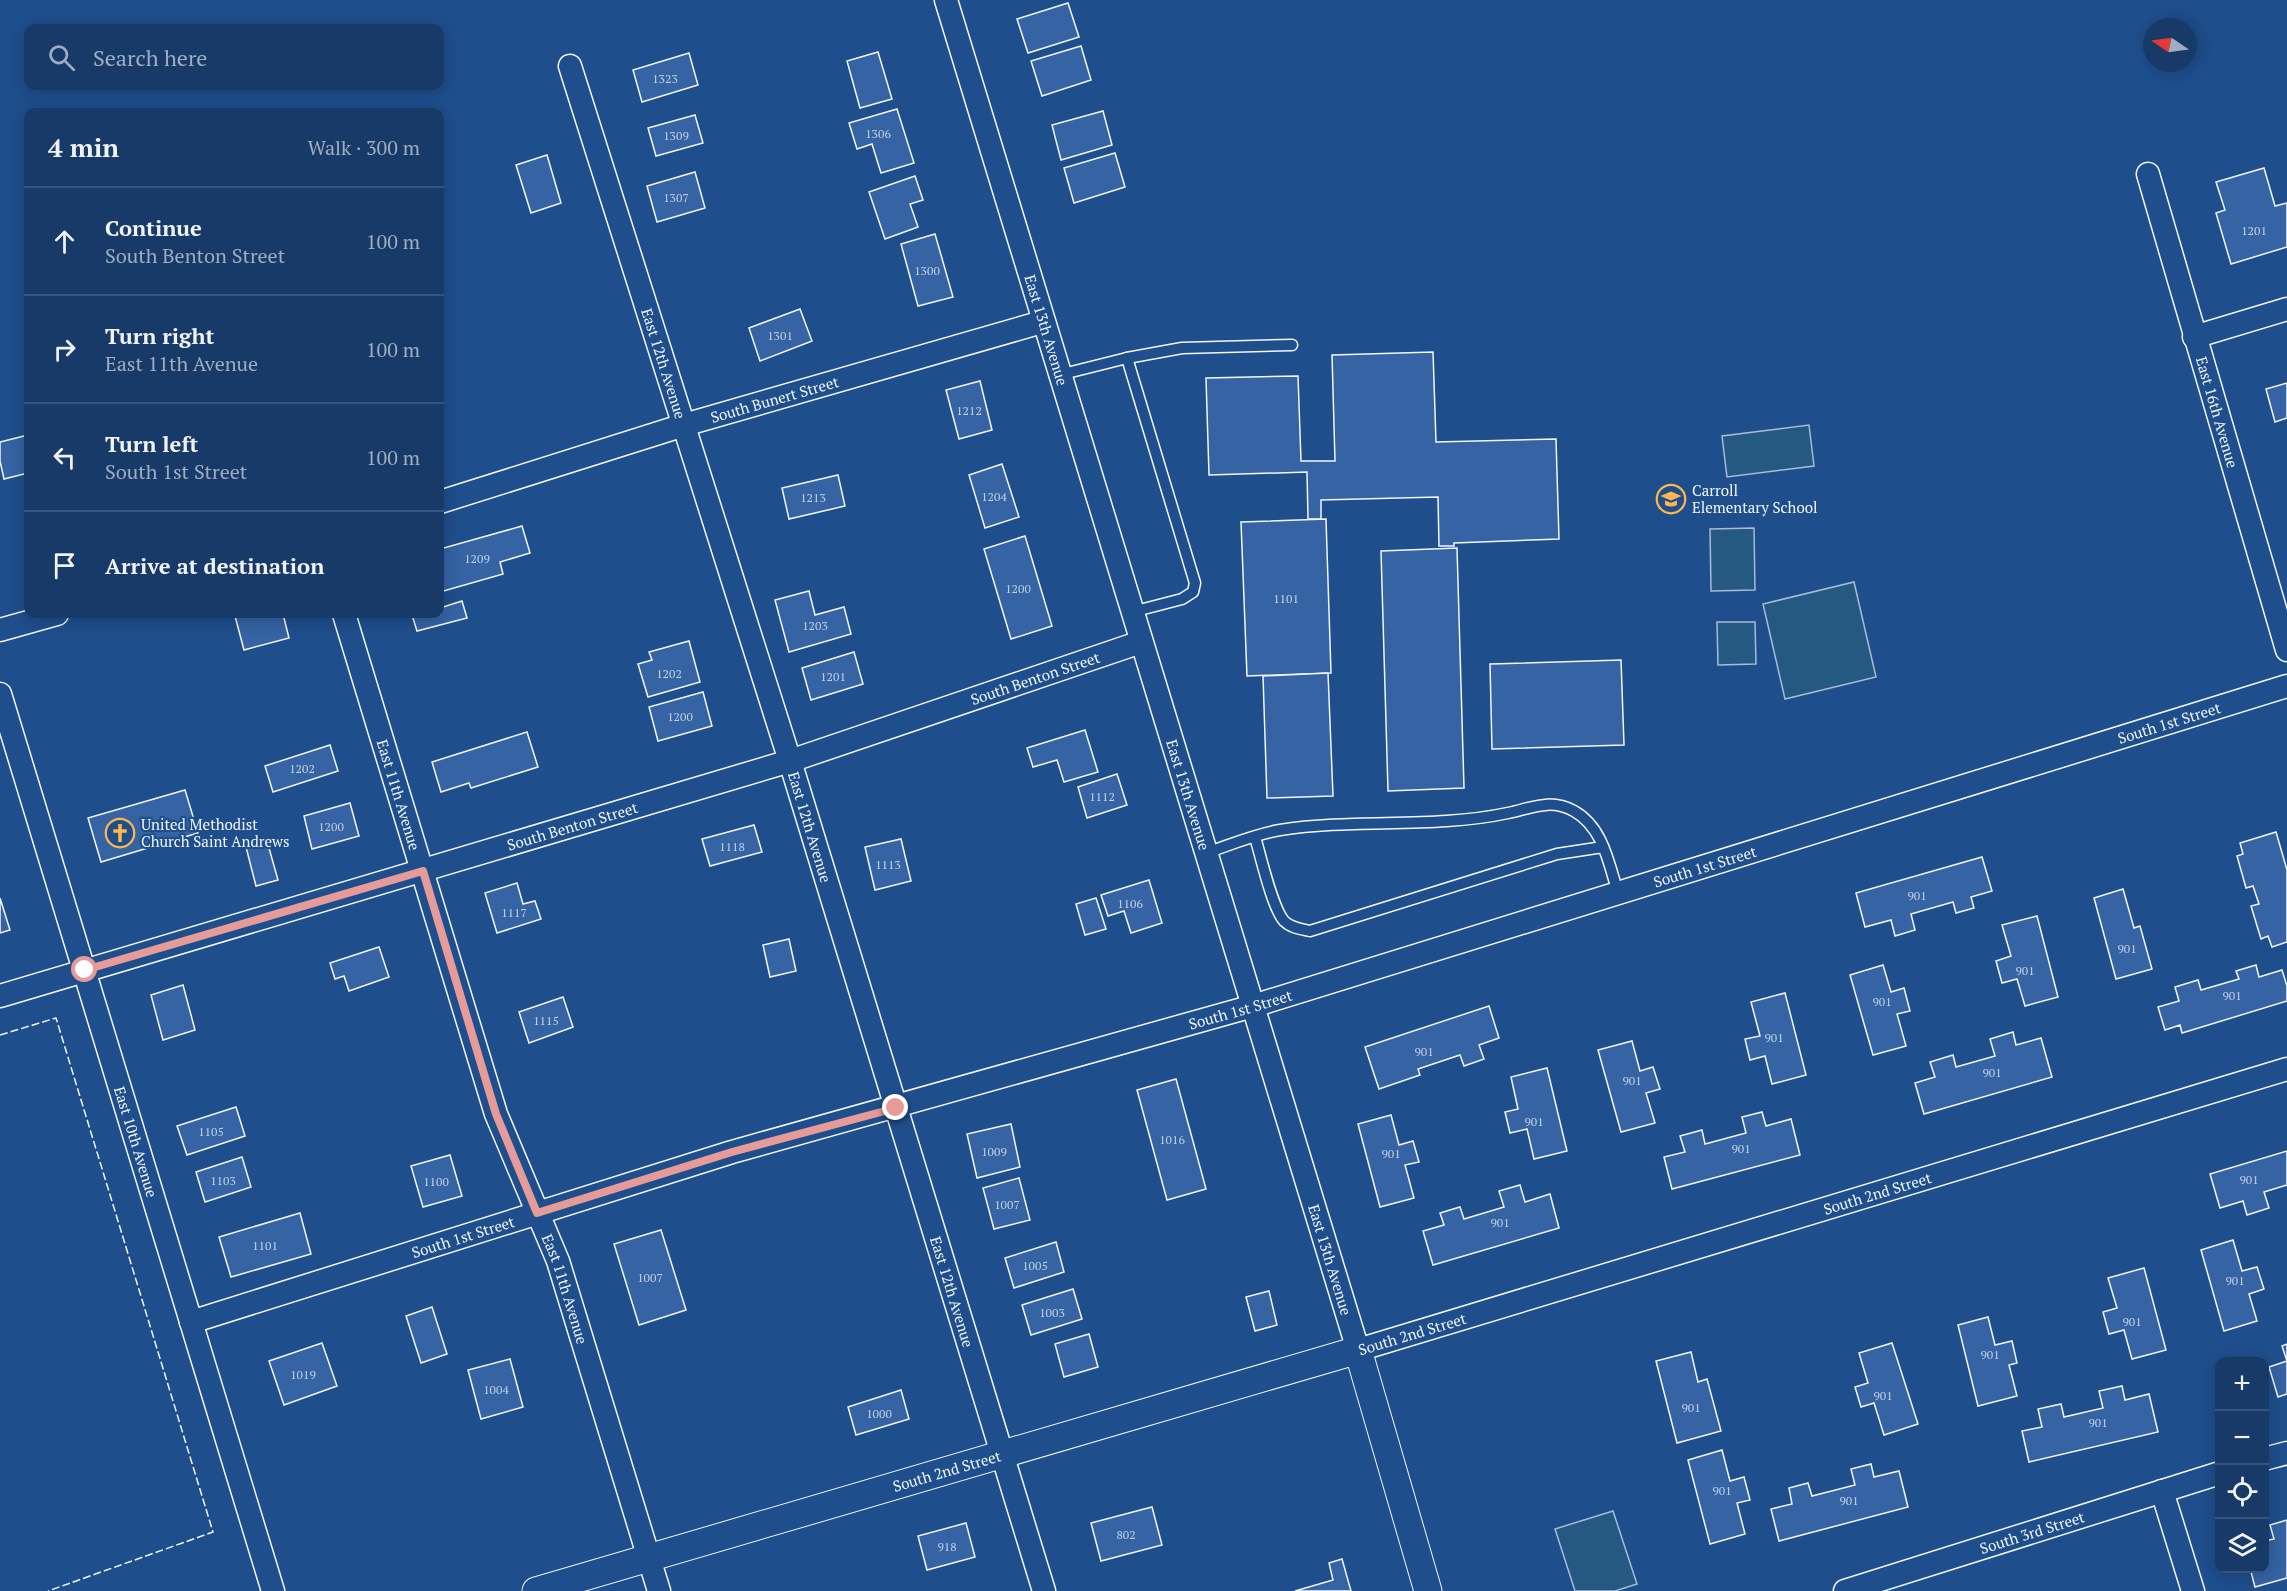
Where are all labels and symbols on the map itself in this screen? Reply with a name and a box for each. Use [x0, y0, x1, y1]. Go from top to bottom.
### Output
north arrow [2143, 18, 2197, 72]
house number: 1323 [652, 71, 678, 86]
house number: 1306 [865, 126, 891, 141]
house number: 1309 [663, 128, 689, 143]
house number: 1307 [663, 190, 689, 205]
house number: 1201 [2241, 223, 2267, 238]
house number: 1300 [914, 263, 940, 278]
street label: East 13th Avenue [1020, 272, 1073, 388]
street label: East 12th Avenue [637, 306, 691, 421]
house number: 1301 [767, 328, 793, 343]
street label: East 16th Avenue [2192, 354, 2243, 470]
street label: South Bunert Street [708, 371, 841, 427]
house number: 1212 [956, 403, 982, 418]
place label: Carroll Elementary School [1692, 480, 1818, 517]
school or university icon: Carroll Elementary School [1655, 483, 1687, 515]
house number: 1204 [981, 489, 1007, 504]
house number: 1213 [800, 490, 826, 505]
house number: 1209 [464, 551, 490, 566]
house number: 1200 [1005, 581, 1031, 596]
house number: 1101 [1273, 591, 1299, 606]
house number: 1203 [802, 618, 828, 633]
street label: South Benton Street [968, 647, 1103, 709]
house number: 1202 [656, 666, 682, 681]
house number: 1201 [820, 669, 846, 684]
street label: South 1st Street [2115, 697, 2223, 748]
house number: 1200 [667, 709, 693, 724]
street label: East 11th Avenue [373, 737, 425, 853]
street label: East 13th Avenue [1162, 737, 1215, 853]
house number: 1202 [289, 761, 315, 776]
street label: East 12th Avenue [784, 769, 837, 885]
house number: 1112 [1089, 789, 1115, 804]
street label: South Benton Street [505, 797, 640, 855]
place label: United Methodist Church Saint Andrews [141, 814, 289, 851]
church icon: United Methodist Church Saint Andrews [104, 817, 136, 849]
house number: 1200 [318, 819, 344, 834]
house number: 1118 [719, 839, 745, 854]
street label: South 1st Street [1651, 841, 1759, 892]
house number: 1113 [875, 857, 901, 872]
house number: 901 [1907, 888, 1927, 903]
house number: 1106 [1117, 896, 1143, 911]
house number: 1117 [501, 905, 527, 920]
house number: 901 [2117, 941, 2137, 956]
route start [71, 956, 97, 982]
house number: 901 [2015, 963, 2035, 978]
street label: South 1st Street [1186, 984, 1295, 1034]
house number: 901 [2222, 988, 2242, 1003]
house number: 901 [1872, 994, 1892, 1009]
house number: 1115 [533, 1013, 559, 1028]
house number: 901 [1764, 1030, 1784, 1045]
house number: 901 [1414, 1044, 1434, 1059]
house number: 901 [1982, 1065, 2002, 1080]
house number: 901 [1622, 1073, 1642, 1088]
street label: East 10th Avenue [110, 1084, 163, 1200]
route end [882, 1094, 908, 1120]
house number: 901 [1524, 1114, 1544, 1129]
house number: 1105 [198, 1124, 224, 1139]
house number: 1016 [1159, 1132, 1185, 1147]
house number: 901 [1731, 1141, 1751, 1156]
house number: 1009 [981, 1144, 1007, 1159]
house number: 901 [1381, 1146, 1401, 1161]
street label: South 2nd Street [1821, 1167, 1934, 1219]
house number: 901 [2239, 1172, 2259, 1187]
house number: 1103 [210, 1173, 236, 1188]
house number: 1100 [423, 1174, 449, 1189]
house number: 1007 [994, 1197, 1020, 1212]
street label: East 13th Avenue [1304, 1202, 1357, 1318]
street label: South 1st Street [409, 1211, 517, 1262]
house number: 901 [1490, 1215, 1510, 1230]
street label: East 11th Avenue [538, 1231, 593, 1346]
street label: East 12th Avenue [926, 1234, 979, 1350]
house number: 1101 [252, 1238, 278, 1253]
house number: 1005 [1022, 1258, 1048, 1273]
house number: 1007 [637, 1270, 663, 1285]
house number: 901 [2225, 1273, 2245, 1288]
house number: 1003 [1039, 1305, 1065, 1320]
street label: South 2nd Street [1356, 1308, 1469, 1359]
house number: 901 [2122, 1314, 2142, 1329]
house number: 901 [1980, 1347, 2000, 1362]
house number: 1019 [290, 1367, 316, 1382]
house number: 1004 [483, 1382, 509, 1397]
house number: 901 [1873, 1388, 1893, 1403]
house number: 901 [1681, 1400, 1701, 1415]
house number: 1000 [866, 1406, 892, 1421]
house number: 901 [2088, 1415, 2108, 1430]
street label: South 2nd Street [890, 1445, 1004, 1496]
house number: 901 [1712, 1483, 1732, 1498]
house number: 901 [1839, 1493, 1859, 1508]
street label: South 3rd Street [1977, 1506, 2087, 1558]
house number: 802 [1116, 1527, 1136, 1542]
house number: 918 [937, 1539, 957, 1554]

